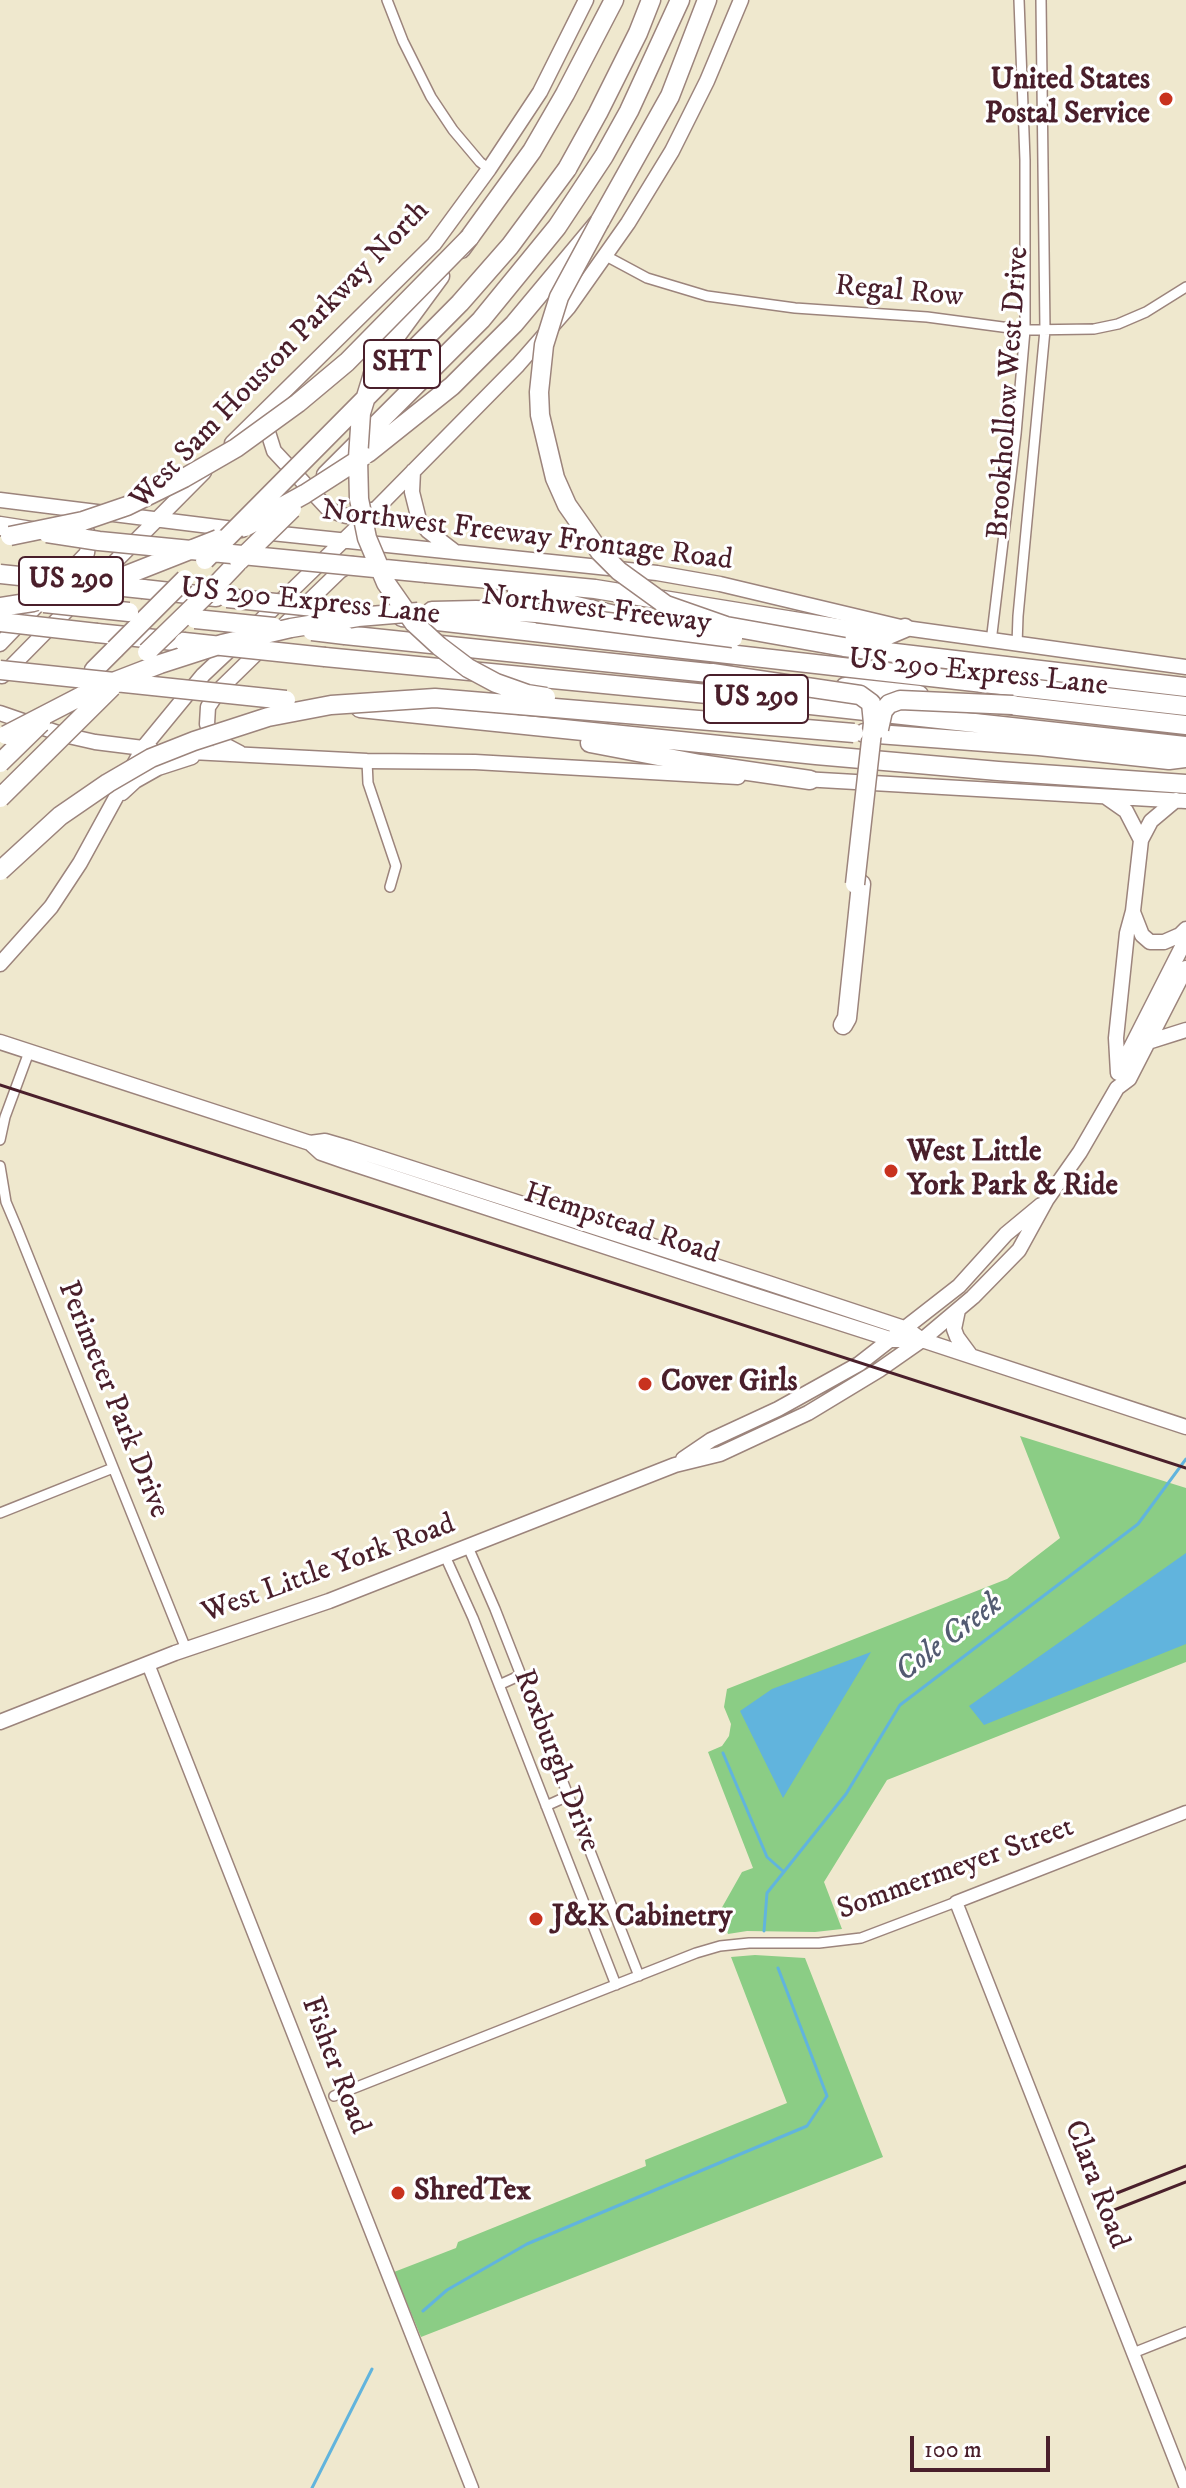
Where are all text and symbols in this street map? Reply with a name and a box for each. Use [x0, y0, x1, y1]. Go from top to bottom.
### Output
place label: United States Postal Service [985, 64, 1150, 134]
marker: United States Postal Service [1157, 90, 1175, 108]
street label: West Sam Houston Parkway North [124, 194, 438, 518]
street label: Brookhollow West Drive [982, 245, 1038, 541]
street label: Regal Row [833, 269, 965, 317]
road number: SHT [364, 340, 440, 388]
street label: Northwest Freeway Frontage Road [319, 494, 735, 580]
road number: US 290 [19, 557, 123, 605]
street label: US 290 Express Lane [178, 571, 442, 635]
street label: Northwest Freeway [479, 579, 713, 643]
street label: US 290 Express Lane [846, 642, 1110, 706]
road number: US 290 [704, 675, 808, 723]
place label: West Little York Park & Ride [907, 1136, 1118, 1206]
marker: West Little York Park & Ride [882, 1162, 900, 1180]
street label: Hempstead Road [519, 1177, 723, 1273]
street label: Perimeter Park Drive [48, 1276, 176, 1524]
place label: Cover Girls [661, 1366, 797, 1402]
marker: Cover Girls [636, 1375, 654, 1393]
street label: West Little York Road [198, 1507, 460, 1633]
water label: Cole Creek [888, 1586, 1012, 1692]
street label: Roxburgh Drive [504, 1665, 606, 1857]
street label: Sommermeyer Street [833, 1811, 1079, 1929]
place label: J&K Cabinetry [552, 1901, 732, 1937]
marker: J&K Cabinetry [527, 1910, 545, 1928]
street label: Fisher Road [291, 1992, 377, 2140]
street label: Clara Road [1054, 2116, 1136, 2254]
place label: ShredTex [414, 2175, 531, 2211]
marker: ShredTex [389, 2184, 407, 2202]
scale bar [914, 2420, 1054, 2470]
text: 100 m [924, 2435, 982, 2465]

